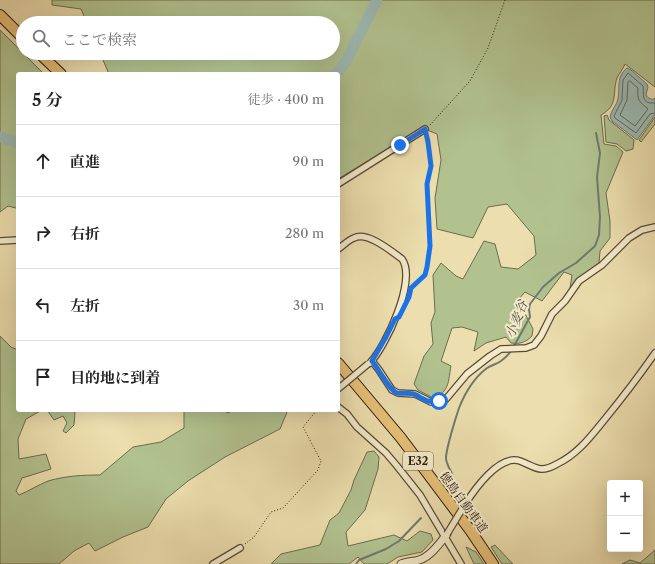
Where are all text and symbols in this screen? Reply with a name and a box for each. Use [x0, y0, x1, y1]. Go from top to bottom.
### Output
search box [16, 16, 340, 60]
icon: search [30, 27, 52, 49]
text: ここで検索 [62, 30, 137, 49]
text: 5 分 [32, 90, 63, 110]
text: 徒歩 · 400 m [248, 91, 324, 107]
route end [391, 136, 409, 154]
icon: ahead [32, 150, 54, 172]
text: 直進 [70, 152, 100, 171]
text: 90 m [293, 153, 324, 169]
icon: right [32, 222, 54, 244]
text: 右折 [70, 224, 100, 243]
text: 280 m [285, 225, 324, 241]
icon: left [32, 294, 54, 316]
text: 左折 [70, 296, 100, 315]
text: 30 m [293, 297, 324, 313]
water label: 小麦谷 [501, 297, 531, 340]
icon: arrive [32, 366, 54, 388]
text: 目的地に到着 [70, 368, 160, 387]
route start [430, 392, 448, 410]
road number: E32 [403, 452, 433, 470]
street label: 徳島自動車道 [437, 468, 491, 536]
map controls [607, 480, 643, 552]
button: + [607, 480, 643, 516]
button: − [607, 516, 643, 552]

